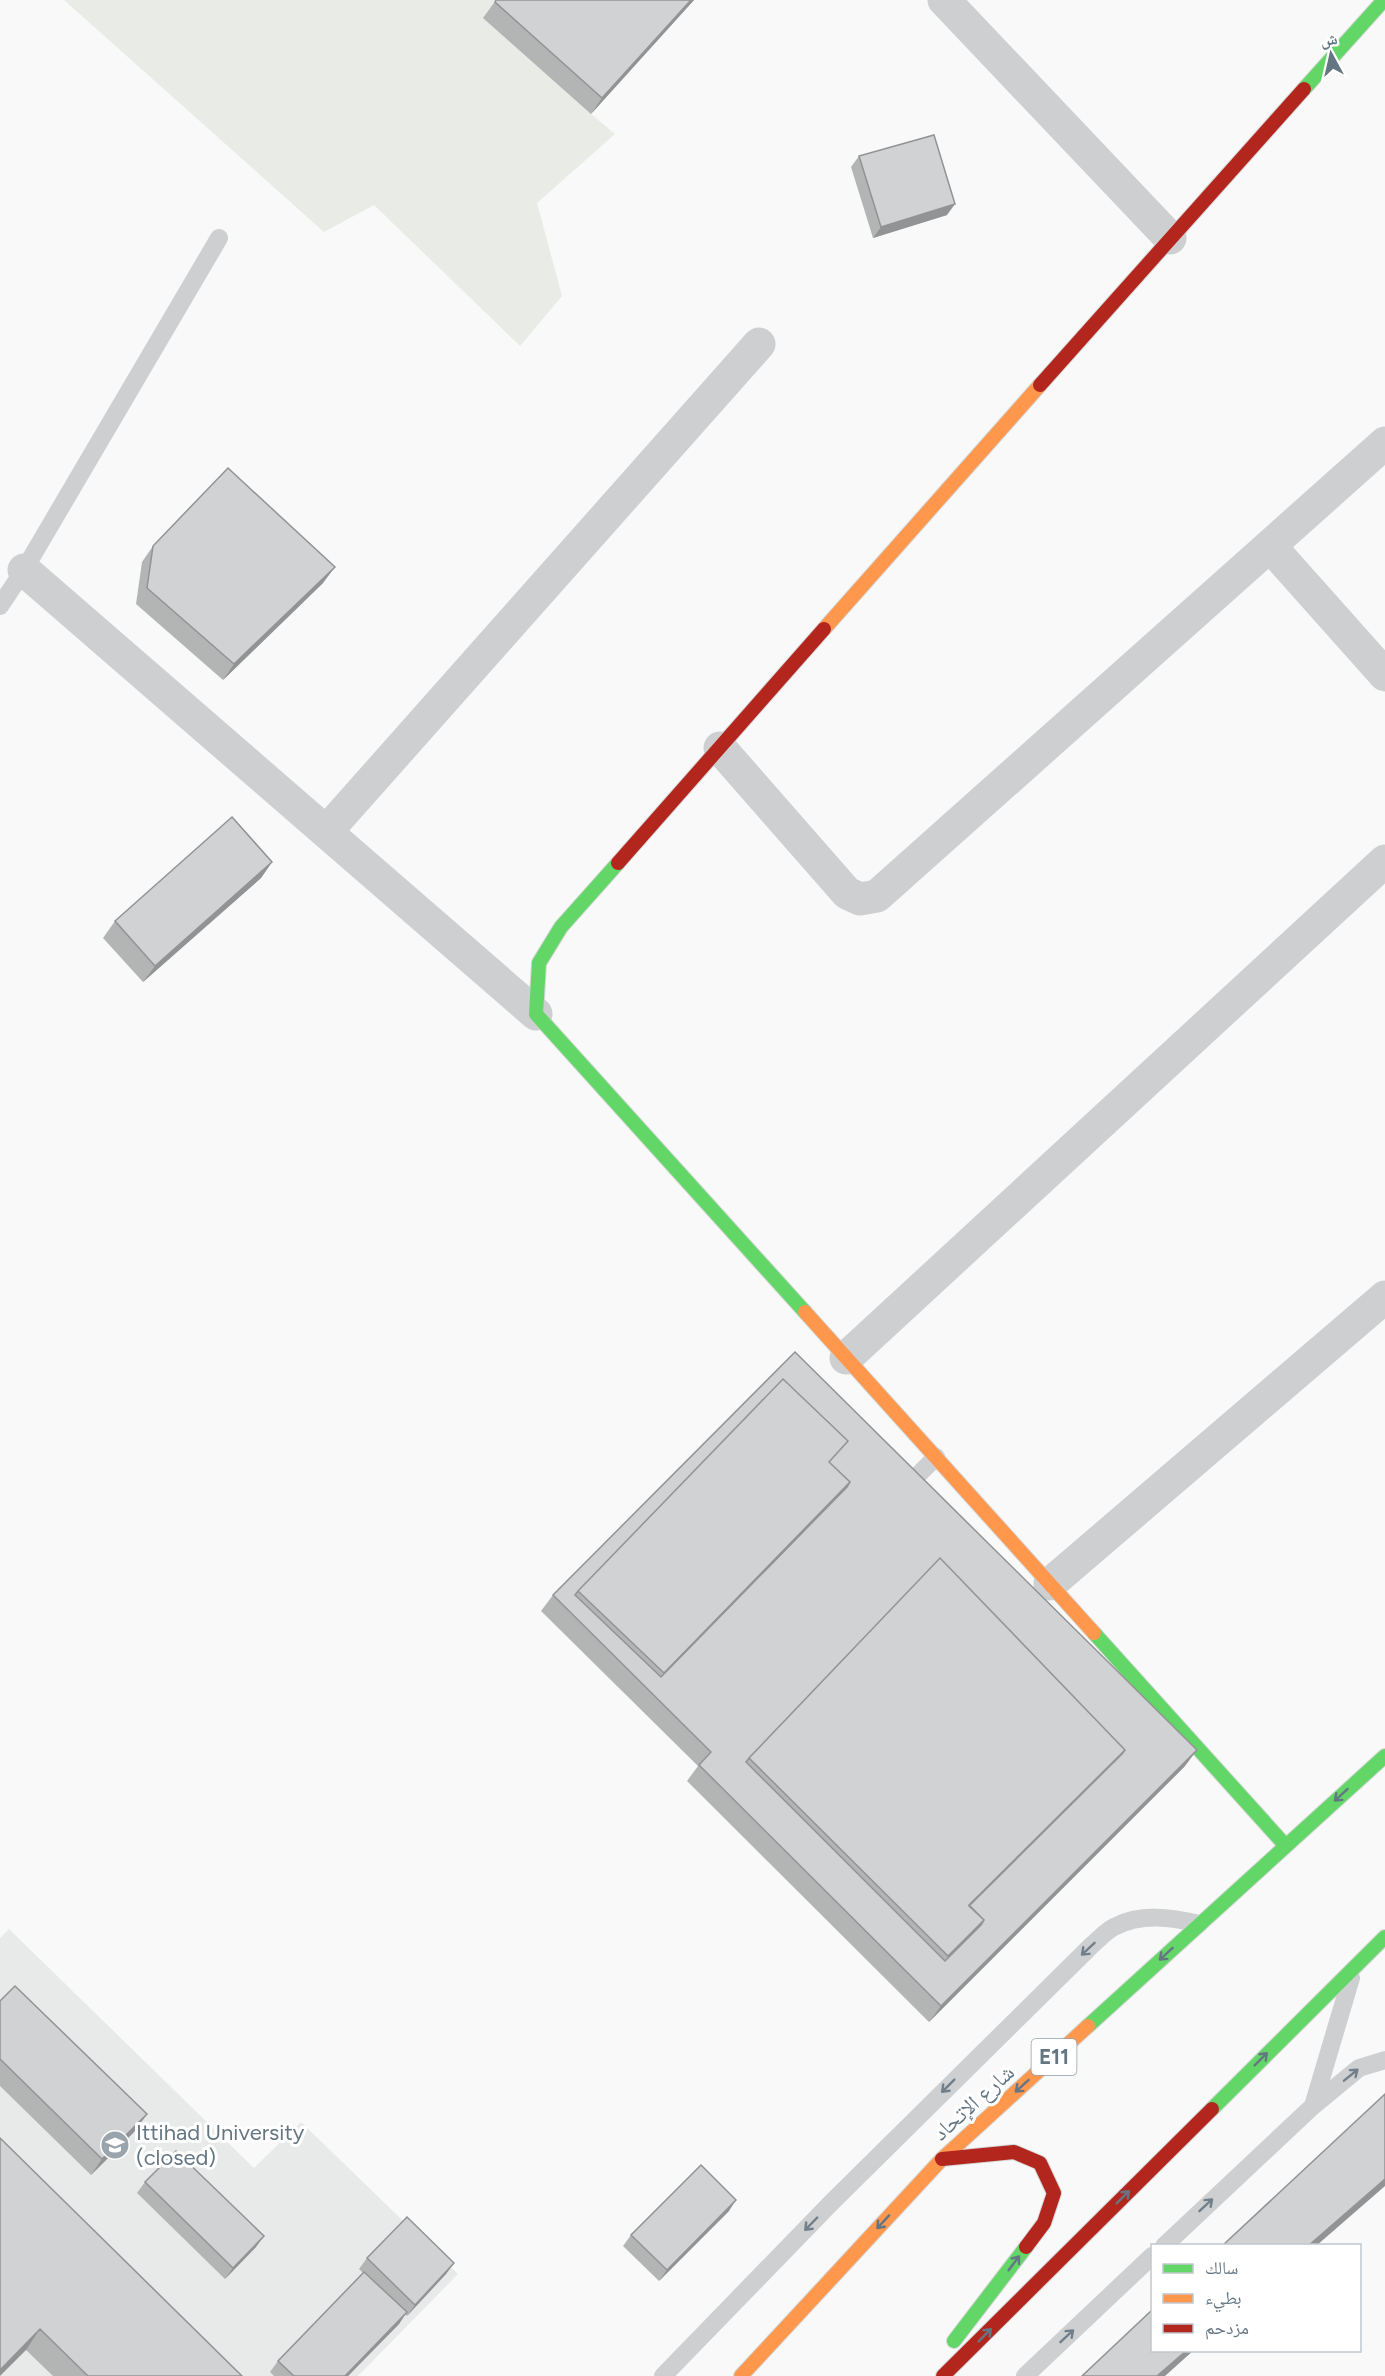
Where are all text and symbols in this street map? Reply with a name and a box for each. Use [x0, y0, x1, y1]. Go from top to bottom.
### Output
north arrow [1301, 24, 1361, 84]
text: ش [1319, 29, 1339, 50]
one-way arrow [1334, 1788, 1349, 1802]
one-way arrow [1080, 1942, 1095, 1956]
one-way arrow [1159, 1947, 1174, 1961]
road number: E11 [1032, 2039, 1076, 2075]
one-way arrow [1253, 2052, 1268, 2066]
street label: شارع الإتحاد [927, 2059, 1020, 2146]
one-way arrow [1343, 2068, 1359, 2081]
one-way arrow [941, 2078, 956, 2093]
one-way arrow [1015, 2079, 1030, 2093]
place label: Ittihad University (closed) [136, 2119, 305, 2171]
school or university icon: Ittihad University (closed) [99, 2129, 131, 2161]
one-way arrow [1115, 2189, 1130, 2204]
one-way arrow [1199, 2198, 1214, 2213]
one-way arrow [876, 2215, 890, 2230]
one-way arrow [804, 2216, 818, 2231]
legend [1151, 2244, 1361, 2352]
one-way arrow [1007, 2255, 1020, 2271]
text: سالك [1205, 2257, 1238, 2279]
text: بطيء [1205, 2287, 1242, 2313]
text: مزدحم [1205, 2317, 1249, 2340]
one-way arrow [977, 2327, 992, 2342]
one-way arrow [1060, 2329, 1075, 2343]

